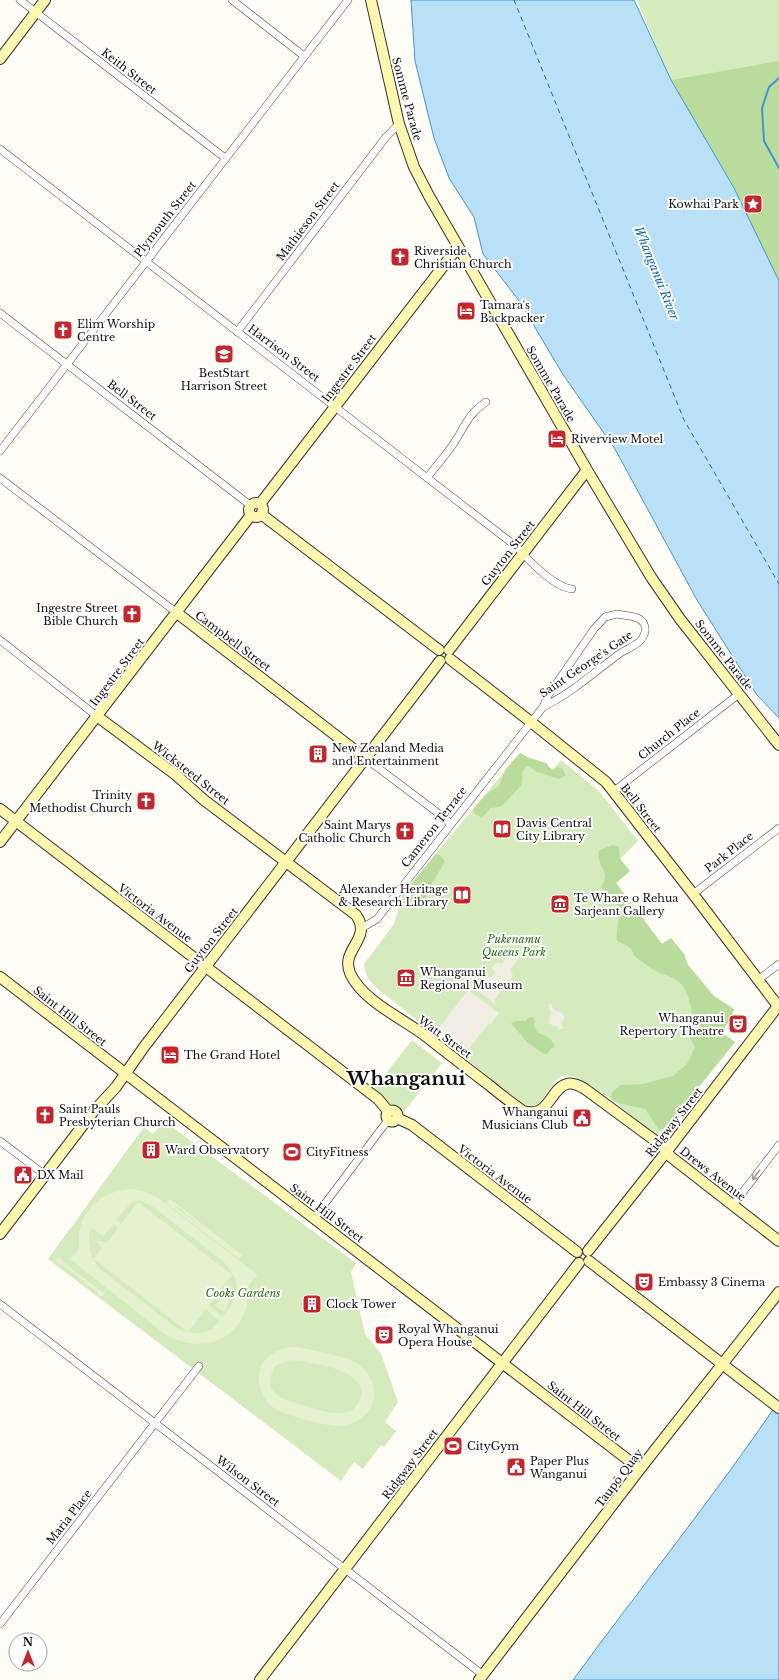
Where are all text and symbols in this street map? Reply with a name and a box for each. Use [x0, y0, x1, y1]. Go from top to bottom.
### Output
street label: Keith Street [99, 45, 160, 97]
street label: Somme Parade [389, 56, 425, 142]
street label: Plymouth Street [131, 178, 199, 260]
street label: Mathieson Street [274, 178, 343, 264]
place icon: Kowhai Park [742, 193, 764, 215]
place label: Kowhai Park [668, 197, 739, 211]
water label: Whanganui River [631, 224, 683, 323]
place label: Riverside Christian Church [414, 244, 512, 271]
church icon: Riverside Christian Church [389, 246, 411, 268]
place label: Tamara's Backpacker [480, 298, 545, 325]
hotel icon: Tamara's Backpacker [455, 300, 477, 322]
place label: Elim Worship Centre [77, 317, 155, 344]
church icon: Elim Worship Centre [52, 319, 74, 341]
street label: Harrison Street [245, 321, 323, 385]
street label: Ingestre Street [319, 330, 380, 405]
school or university icon: BestStart Harrison Street [213, 343, 235, 365]
street label: Somme Parade [523, 343, 579, 425]
place label: BestStart Harrison Street [181, 366, 268, 393]
street label: Bell Street [105, 377, 160, 424]
hotel icon: Riverview Motel [546, 428, 568, 450]
place label: Riverview Motel [571, 432, 664, 446]
street label: Guyton Street [478, 517, 538, 588]
place label: Ingestre Street Bible Church [36, 601, 119, 628]
church icon: Ingestre Street Bible Church [121, 603, 143, 625]
street label: Campbell Street [192, 608, 274, 674]
street label: Somme Parade [692, 617, 756, 693]
street label: Saint George's Gate [537, 628, 635, 700]
street label: Ingestre Street [87, 634, 148, 709]
street label: Church Place [635, 705, 703, 763]
street label: Wicksteed Street [149, 738, 233, 808]
place label: New Zealand Media and Entertainment [332, 741, 445, 768]
building icon: New Zealand Media and Entertainment [307, 743, 329, 765]
street label: Bell Street [618, 781, 665, 836]
street label: Cameron Terrace [398, 784, 470, 870]
place label: Trinity Methodist Church [29, 788, 132, 815]
church icon: Trinity Methodist Church [135, 790, 157, 812]
place label: Davis Central City Library [516, 816, 592, 843]
place label: Saint Marys Catholic Church [298, 818, 391, 845]
library icon: Davis Central City Library [491, 818, 513, 840]
church icon: Saint Marys Catholic Church [394, 820, 416, 842]
street label: Park Place [702, 829, 756, 875]
street label: Victoria Avenue [114, 880, 195, 945]
place label: Alexander Heritage & Research Library [338, 882, 448, 909]
library icon: Alexander Heritage & Research Library [451, 884, 473, 906]
place label: Te Whare o Rehua Sarjeant Gallery [574, 891, 679, 918]
museum icon: Te Whare o Rehua Sarjeant Gallery [549, 893, 571, 915]
street label: Guyton Street [181, 904, 241, 975]
park label: Pukenamu Queens Park [482, 932, 546, 959]
place label: Whanganui Regional Museum [419, 965, 523, 992]
museum icon: Whanganui Regional Museum [395, 967, 417, 989]
street label: Saint Hill Street [31, 983, 110, 1049]
place label: Whanganui Repertory Theatre [620, 1011, 724, 1038]
street label: Watt Street [415, 1012, 475, 1062]
theatre icon: Whanganui Repertory Theatre [727, 1013, 749, 1035]
hotel icon: The Grand Hotel [159, 1044, 181, 1066]
place label: The Grand Hotel [184, 1048, 280, 1062]
district label: Whanganui [346, 1067, 466, 1090]
street label: Ridgway Street [642, 1084, 706, 1160]
place label: Saint Pauls Presbyterian Church [59, 1102, 176, 1129]
church icon: Saint Pauls Presbyterian Church [34, 1104, 56, 1126]
place label: Whanganui Musicians Club [482, 1105, 568, 1132]
public building icon: Whanganui Musicians Club [571, 1107, 593, 1129]
building icon: Ward Observatory [140, 1139, 162, 1161]
sports icon: CityFitness [281, 1141, 303, 1163]
street label: Victoria Avenue [454, 1141, 535, 1206]
place label: Ward Observatory [164, 1143, 269, 1157]
street label: Drews Avenue [677, 1144, 749, 1204]
place label: CityFitness [306, 1145, 369, 1159]
public building icon: DX Mail [12, 1164, 34, 1186]
place label: DX Mail [37, 1168, 84, 1182]
one-way arrow [752, 1169, 760, 1180]
street label: Saint Hill Street [287, 1181, 367, 1246]
theatre icon: Embassy 3 Cinema [633, 1271, 655, 1293]
place label: Embassy 3 Cinema [658, 1275, 766, 1289]
park label: Cooks Gardens [205, 1286, 281, 1300]
building icon: Clock Tower [301, 1293, 323, 1315]
place label: Clock Tower [326, 1297, 397, 1311]
place label: Royal Whanganui Opera House [398, 1322, 499, 1349]
theatre icon: Royal Whanganui Opera House [373, 1324, 395, 1346]
street label: Saint Hill Street [545, 1378, 624, 1444]
street label: Ridgway Street [379, 1425, 442, 1502]
sports icon: CityGym [442, 1435, 464, 1457]
place label: CityGym [467, 1439, 519, 1453]
street label: Taupō Quay [592, 1446, 646, 1510]
street label: Wilson Street [213, 1452, 283, 1510]
place label: Paper Plus Wanganui [529, 1454, 589, 1481]
public building icon: Paper Plus Wanganui [505, 1456, 527, 1478]
street label: Maria Place [43, 1487, 95, 1547]
north arrow [8, 1632, 48, 1672]
text: N [23, 1635, 34, 1649]

